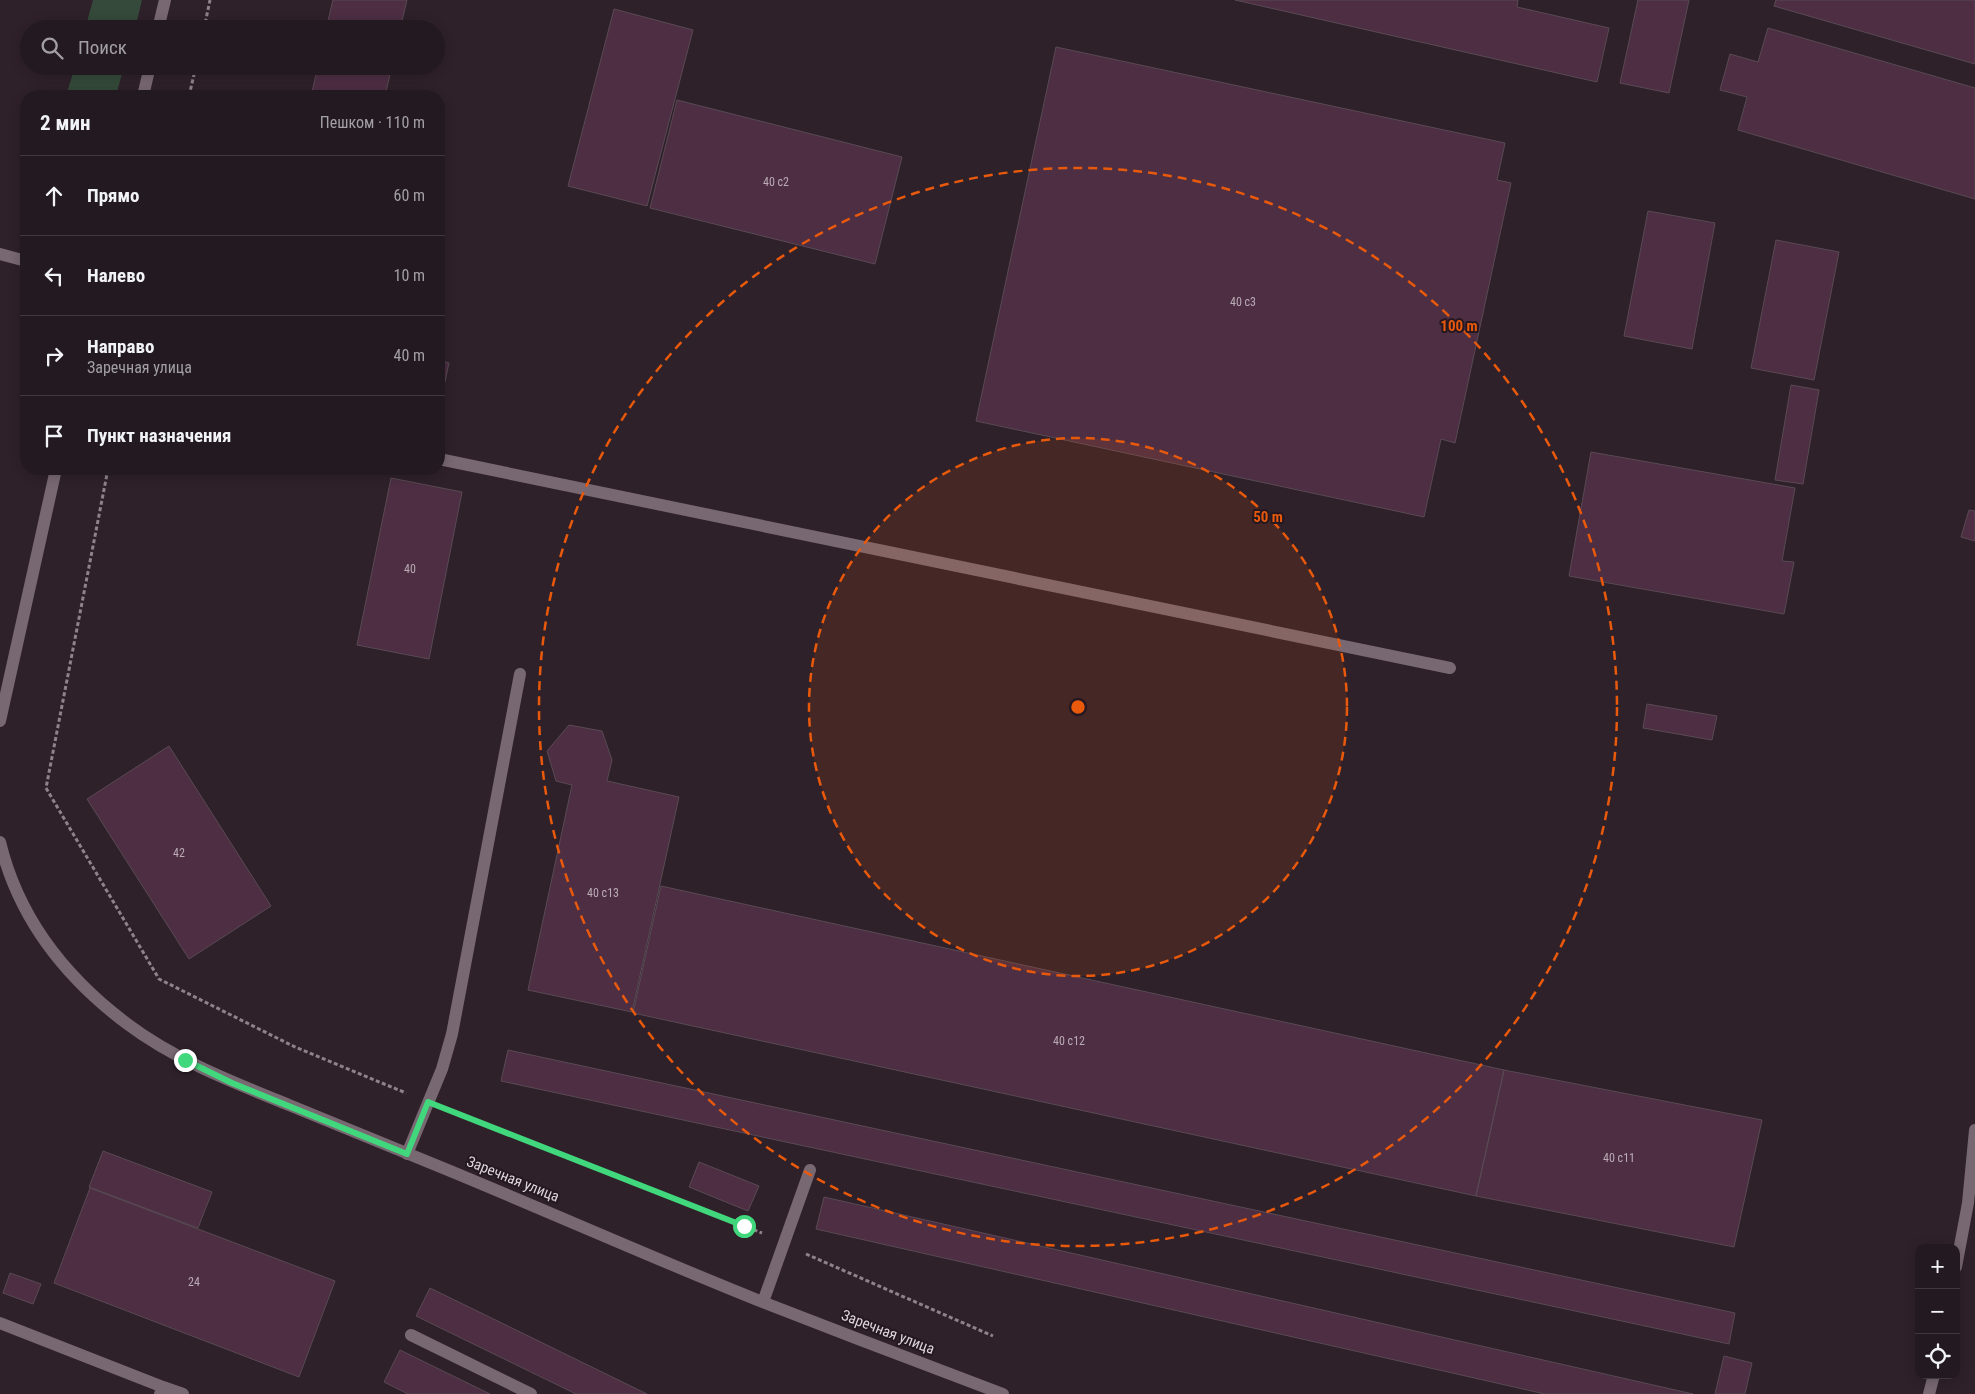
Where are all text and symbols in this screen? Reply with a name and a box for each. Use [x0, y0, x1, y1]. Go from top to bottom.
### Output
search box [20, 20, 445, 75]
icon: search [38, 34, 66, 62]
text: Поиск [78, 36, 127, 59]
text: 2 мин [40, 111, 90, 135]
text: Пешком · 110 m [320, 113, 425, 132]
house number: 40 с2 [763, 175, 789, 189]
icon: ahead [40, 182, 68, 210]
text: Прямо [87, 184, 140, 207]
text: 60 m [393, 186, 425, 205]
icon: left [40, 262, 68, 290]
text: Налево [87, 264, 145, 287]
text: 10 m [393, 266, 425, 285]
house number: 40 с3 [1230, 295, 1256, 309]
text: 100 m [1440, 317, 1478, 335]
text: Направо [87, 335, 154, 358]
icon: right [40, 342, 68, 370]
text: 40 m [393, 346, 425, 365]
text: Заречная улица [87, 358, 192, 377]
icon: arrive [40, 422, 68, 450]
text: Пункт назначения [87, 424, 231, 447]
text: 50 m [1253, 508, 1283, 526]
house number: 40 [404, 562, 416, 576]
centre of rings [1069, 698, 1087, 716]
house number: 42 [173, 846, 185, 860]
house number: 40 с13 [587, 886, 619, 900]
house number: 40 с12 [1053, 1034, 1085, 1048]
route end [174, 1049, 197, 1072]
house number: 40 с11 [1603, 1151, 1635, 1165]
street label: Заречная улица [464, 1152, 562, 1206]
route start [733, 1215, 756, 1238]
map controls [1915, 1244, 1960, 1379]
button: + [1915, 1244, 1960, 1289]
house number: 24 [188, 1275, 200, 1289]
button: − [1915, 1289, 1960, 1334]
street label: Заречная улица [839, 1306, 937, 1358]
button: locate [1915, 1334, 1960, 1379]

